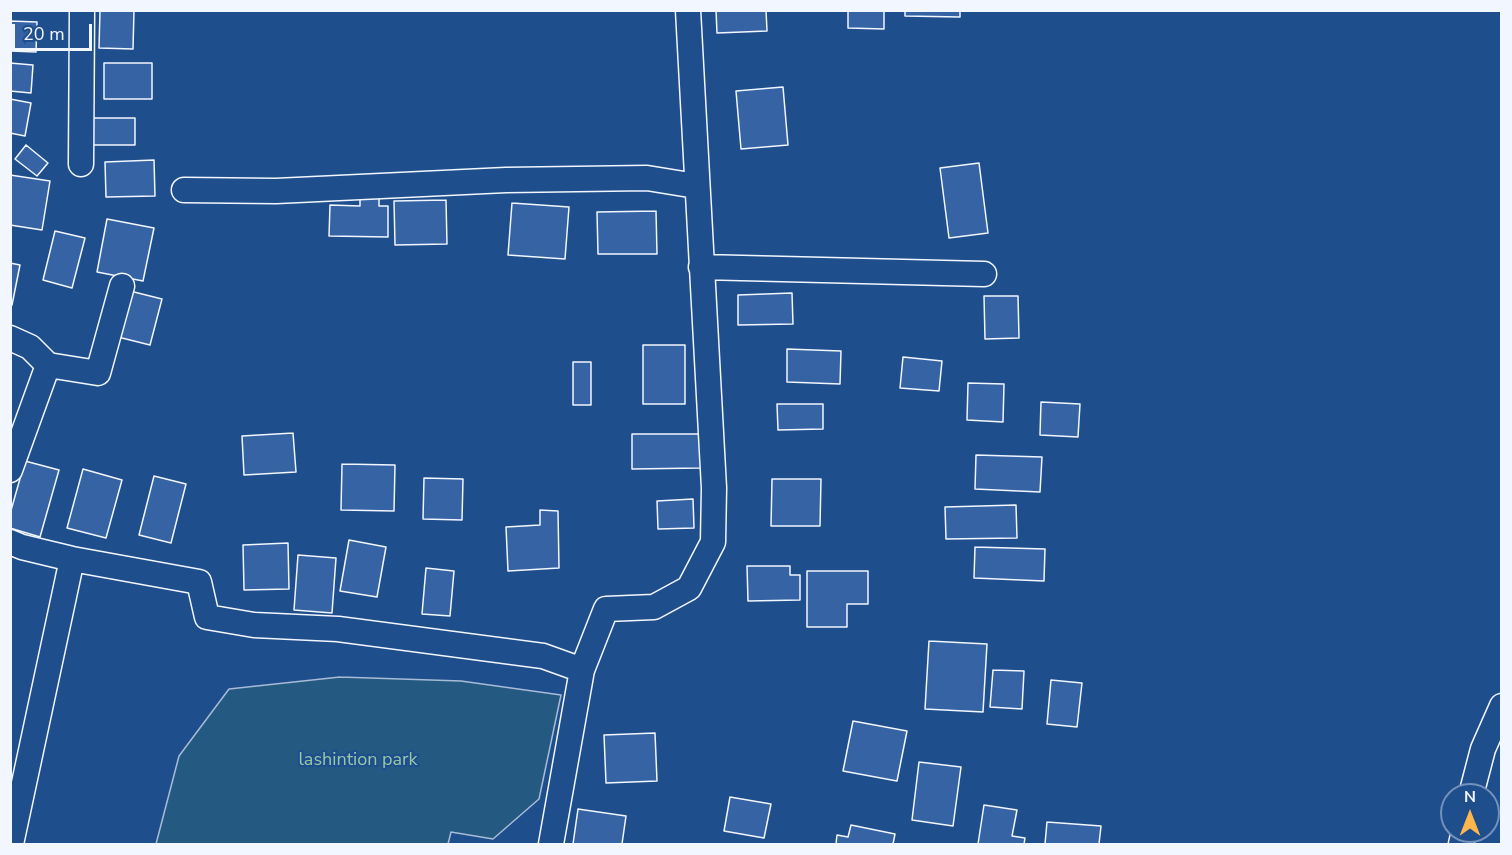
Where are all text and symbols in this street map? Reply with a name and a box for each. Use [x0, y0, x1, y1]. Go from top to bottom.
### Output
scale bar [15, 12, 94, 50]
text: 20 m [23, 22, 65, 46]
park label: lashintion park [299, 750, 417, 772]
north arrow [1440, 783, 1500, 843]
text: N [1464, 786, 1476, 808]

